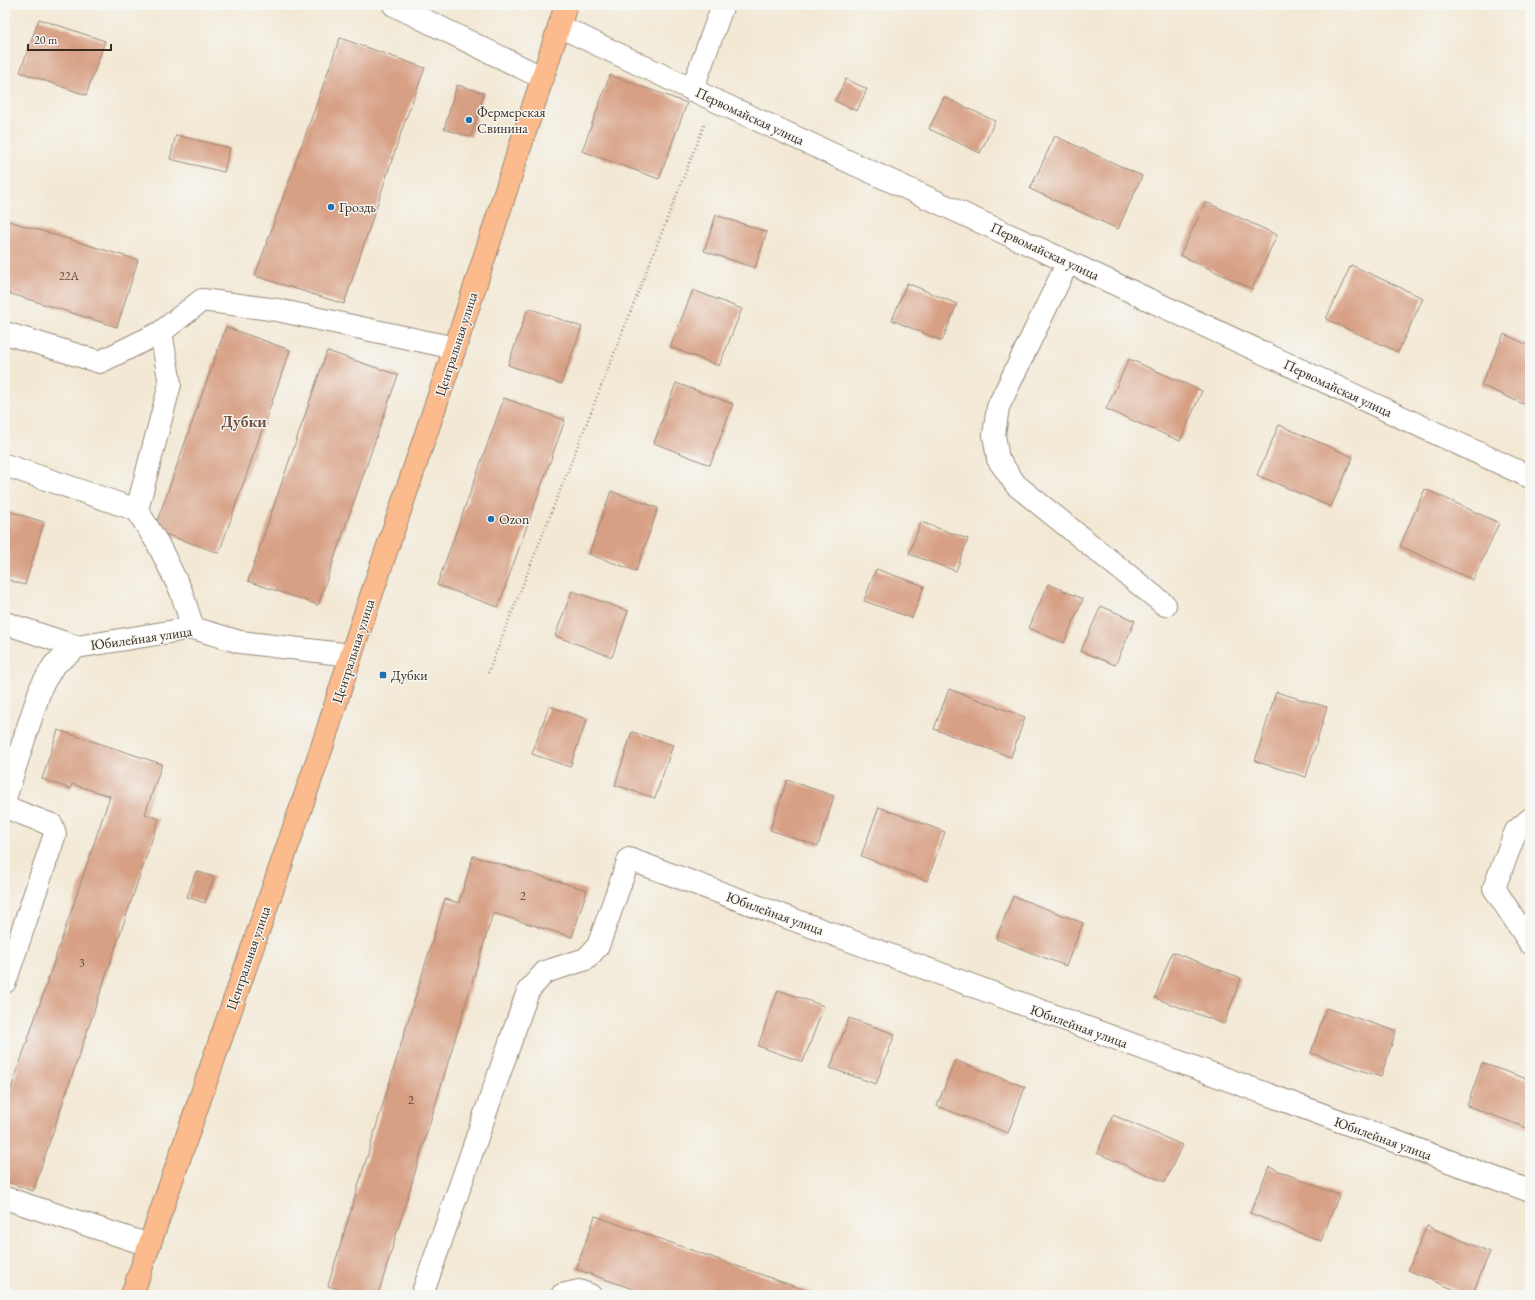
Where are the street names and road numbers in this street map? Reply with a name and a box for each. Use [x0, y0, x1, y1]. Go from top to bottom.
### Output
street label: Первомайская улица [693, 83, 808, 149]
street label: Первомайская улица [988, 218, 1103, 284]
street label: Центральная улица [431, 289, 481, 399]
street label: Первомайская улица [1281, 355, 1396, 421]
street label: Центральная улица [328, 596, 378, 706]
street label: Юбилейная улица [89, 622, 193, 654]
street label: Юбилейная улица [724, 887, 827, 939]
street label: Центральная улица [222, 903, 274, 1012]
street label: Юбилейная улица [1028, 1000, 1131, 1052]
street label: Юбилейная улица [1332, 1112, 1435, 1164]

